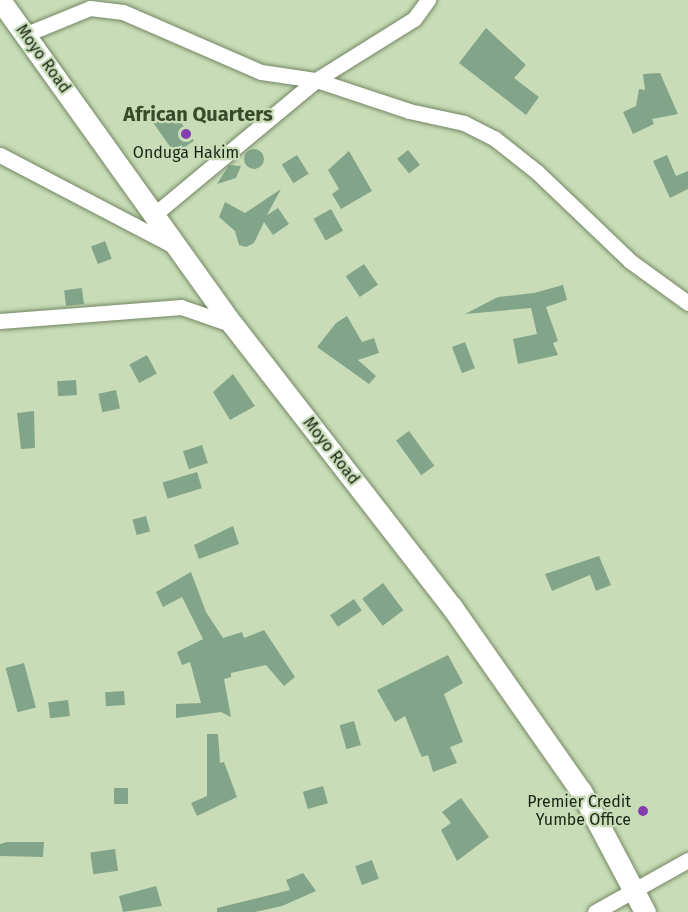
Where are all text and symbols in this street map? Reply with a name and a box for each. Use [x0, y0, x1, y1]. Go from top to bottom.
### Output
street label: Moyo Road [12, 21, 74, 97]
district label: African Quarters [123, 102, 273, 126]
marker: Onduga Hakim [179, 127, 193, 141]
place label: Onduga Hakim [133, 143, 239, 163]
street label: Moyo Road [299, 414, 363, 488]
place label: Premier Credit Yumbe Office [527, 792, 631, 830]
marker: Premier Credit Yumbe Office [636, 804, 650, 818]

